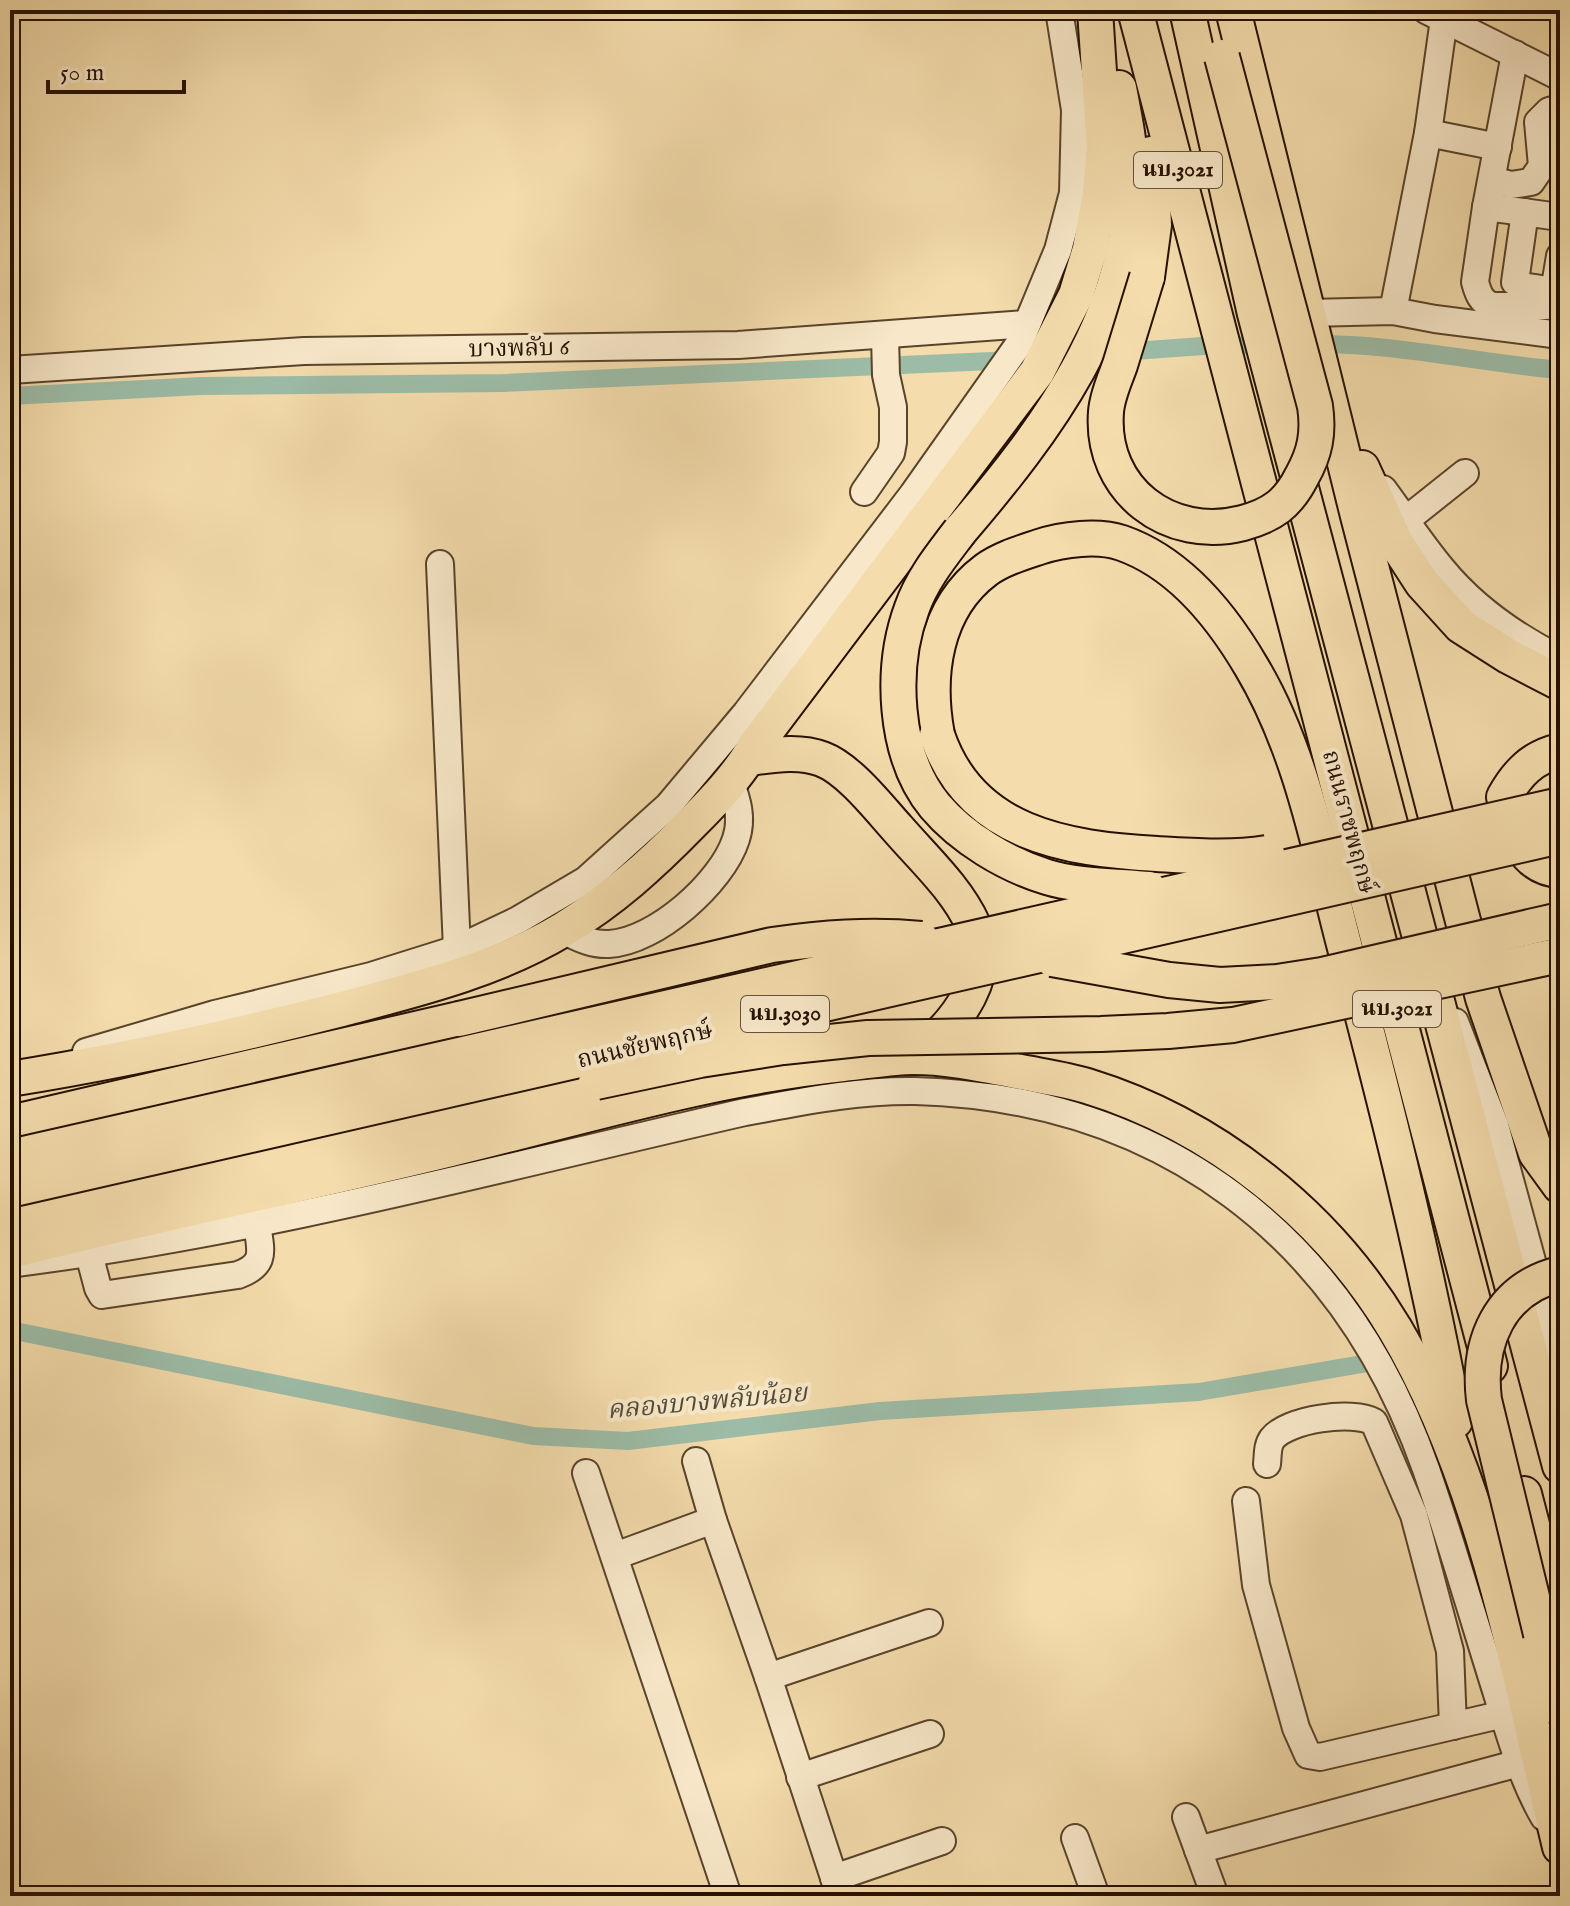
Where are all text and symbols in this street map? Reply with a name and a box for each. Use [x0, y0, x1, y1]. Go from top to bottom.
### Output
scale bar [48, 44, 184, 94]
text: 50 m [60, 58, 104, 89]
road number: นบ.3021 [1134, 152, 1222, 188]
street label: บางพลับ 6 [468, 333, 571, 365]
street label: ถนนราชพฤกษ์ [1314, 746, 1384, 898]
road number: นบ.3021 [1353, 991, 1441, 1027]
road number: นบ.3030 [741, 996, 829, 1032]
street label: ถนนชัยพฤกษ์ [574, 1013, 716, 1077]
water label: คลองบางพลับน้อย [606, 1377, 810, 1427]

